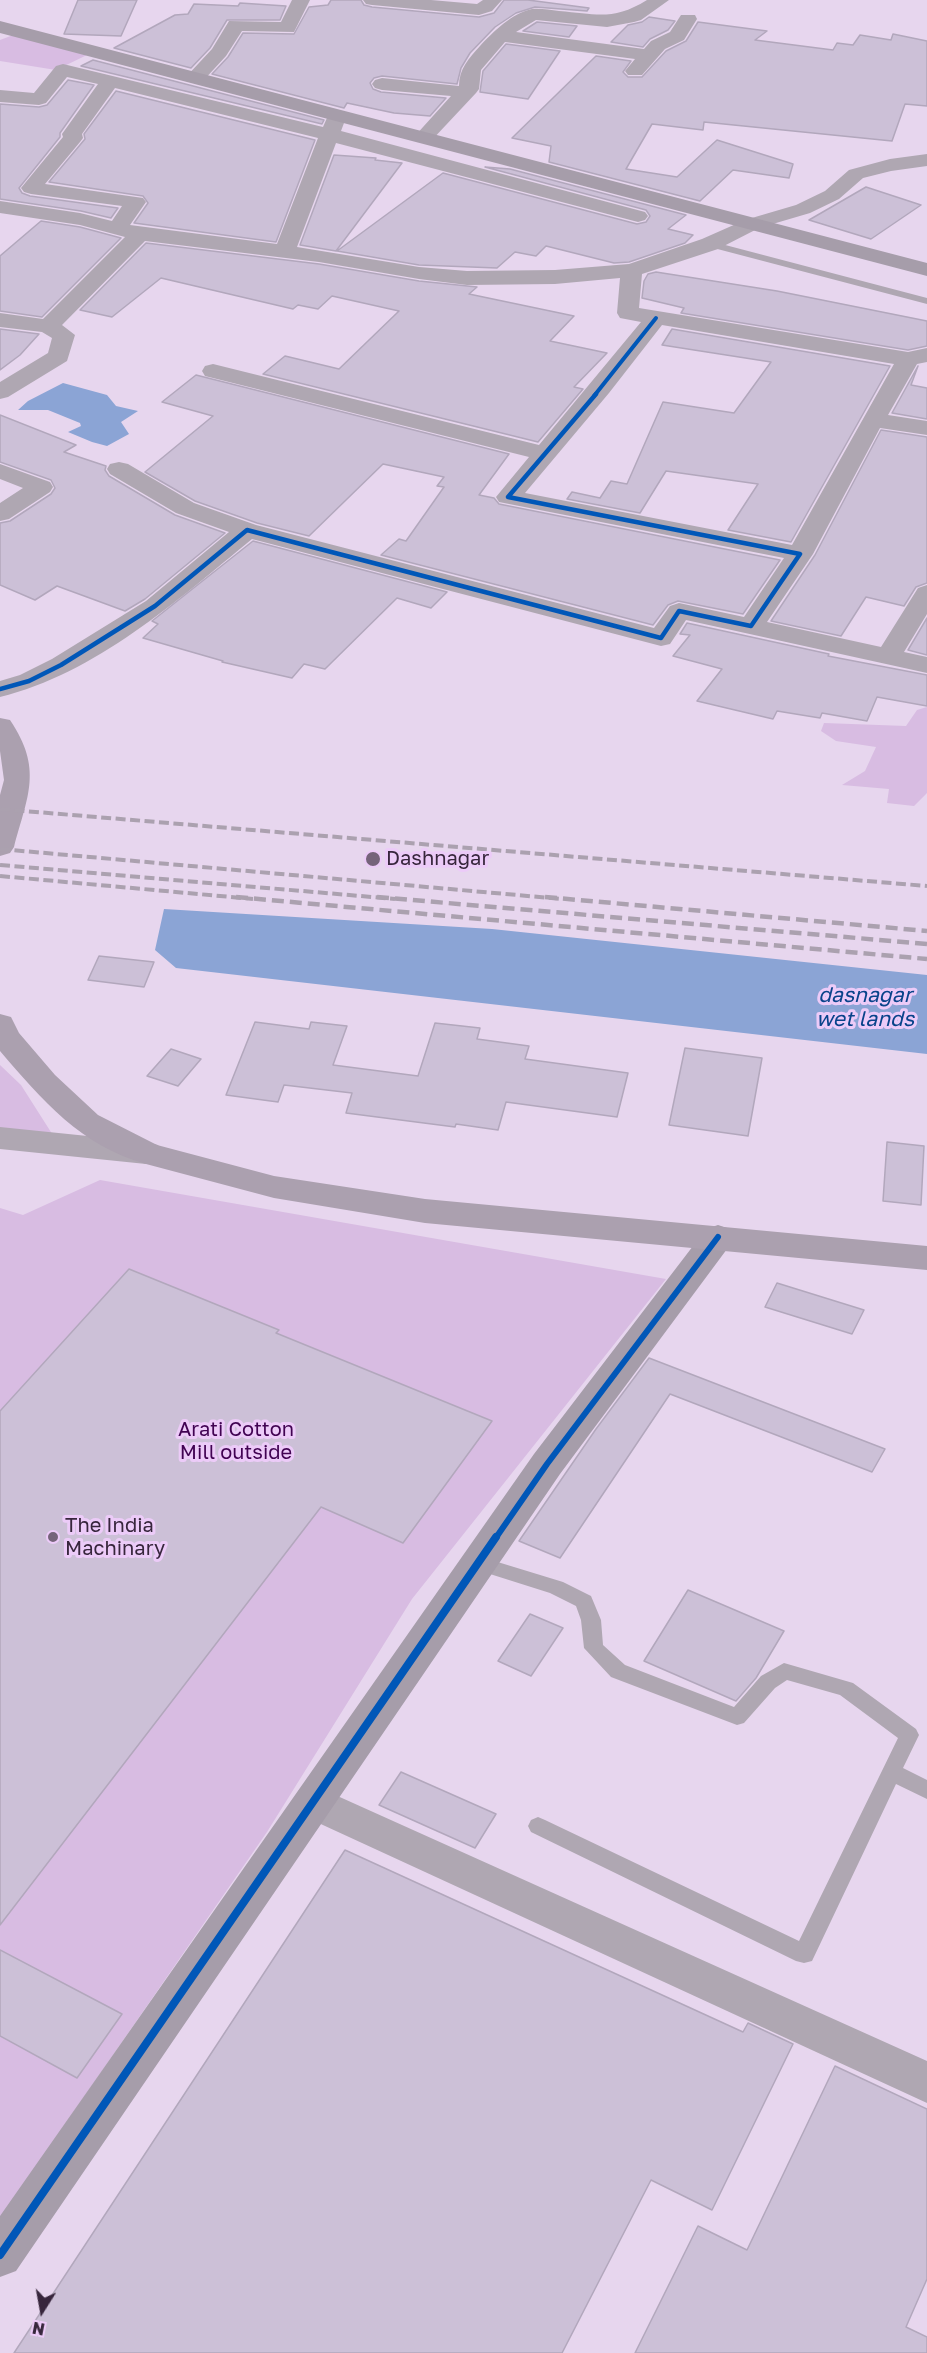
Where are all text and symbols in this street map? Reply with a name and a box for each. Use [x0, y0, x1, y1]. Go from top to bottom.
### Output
place label: Dashnagar [386, 847, 489, 871]
marker: Dashnagar [364, 850, 382, 868]
water label: dasnagar wet lands [816, 982, 914, 1032]
park label: Arati Cotton Mill outside [178, 1418, 294, 1465]
place label: The India Machinary [65, 1514, 165, 1561]
marker: The India Machinary [46, 1530, 60, 1544]
north arrow [12, 2281, 72, 2341]
text: N [31, 2318, 46, 2340]

